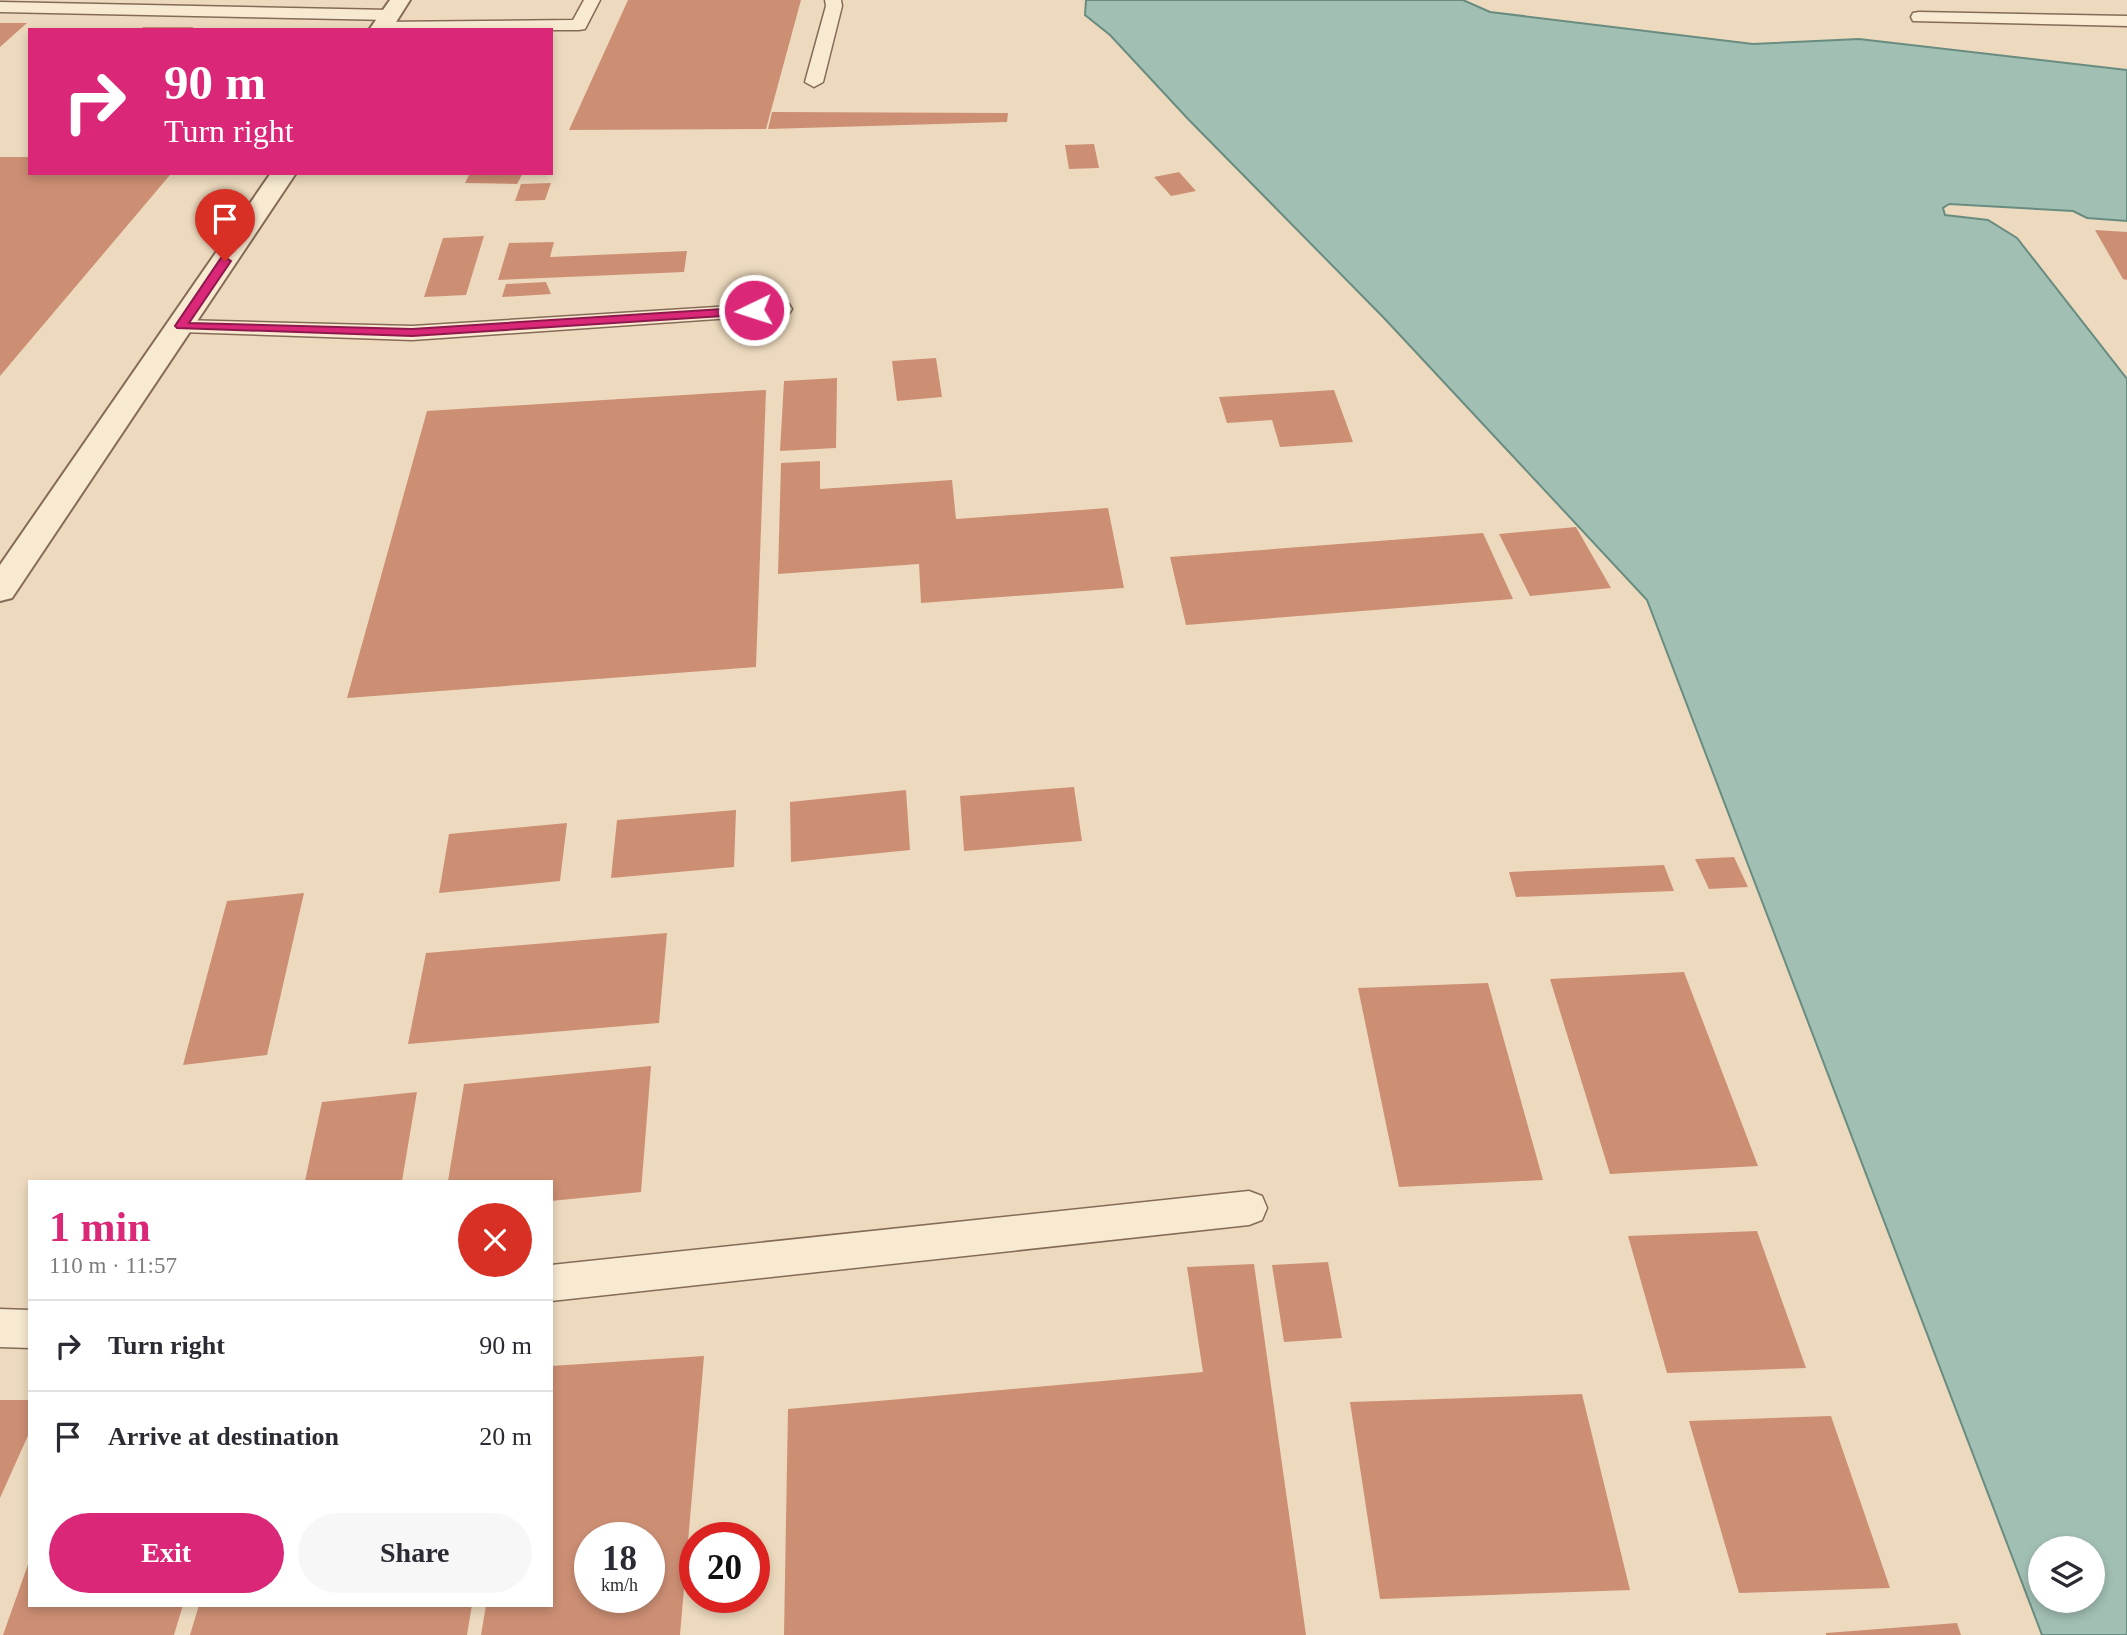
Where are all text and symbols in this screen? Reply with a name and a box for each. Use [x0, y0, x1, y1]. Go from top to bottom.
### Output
text: 90 m [164, 55, 266, 110]
icon: right [49, 56, 140, 147]
text: Turn right [164, 113, 294, 149]
pin [195, 189, 255, 261]
icon: arrive [206, 200, 244, 238]
position arrow [717, 273, 791, 347]
button: close [458, 1203, 532, 1277]
text: 1 min [49, 1204, 151, 1250]
text: 110 m · 11:57 [49, 1253, 177, 1278]
icon: right [49, 1327, 87, 1365]
text: Turn right [108, 1331, 225, 1360]
text: 90 m [479, 1331, 532, 1360]
icon: arrive [49, 1418, 87, 1456]
text: Arrive at destination [108, 1422, 339, 1451]
text: 20 m [479, 1422, 532, 1451]
button: Exit [49, 1513, 284, 1593]
button: Share [298, 1513, 532, 1593]
speed limit sign: 20 [679, 1522, 770, 1613]
map controls [2028, 1536, 2105, 1613]
button: layers [2028, 1536, 2105, 1613]
text: 18 [602, 1539, 637, 1578]
text: km/h [601, 1575, 638, 1595]

